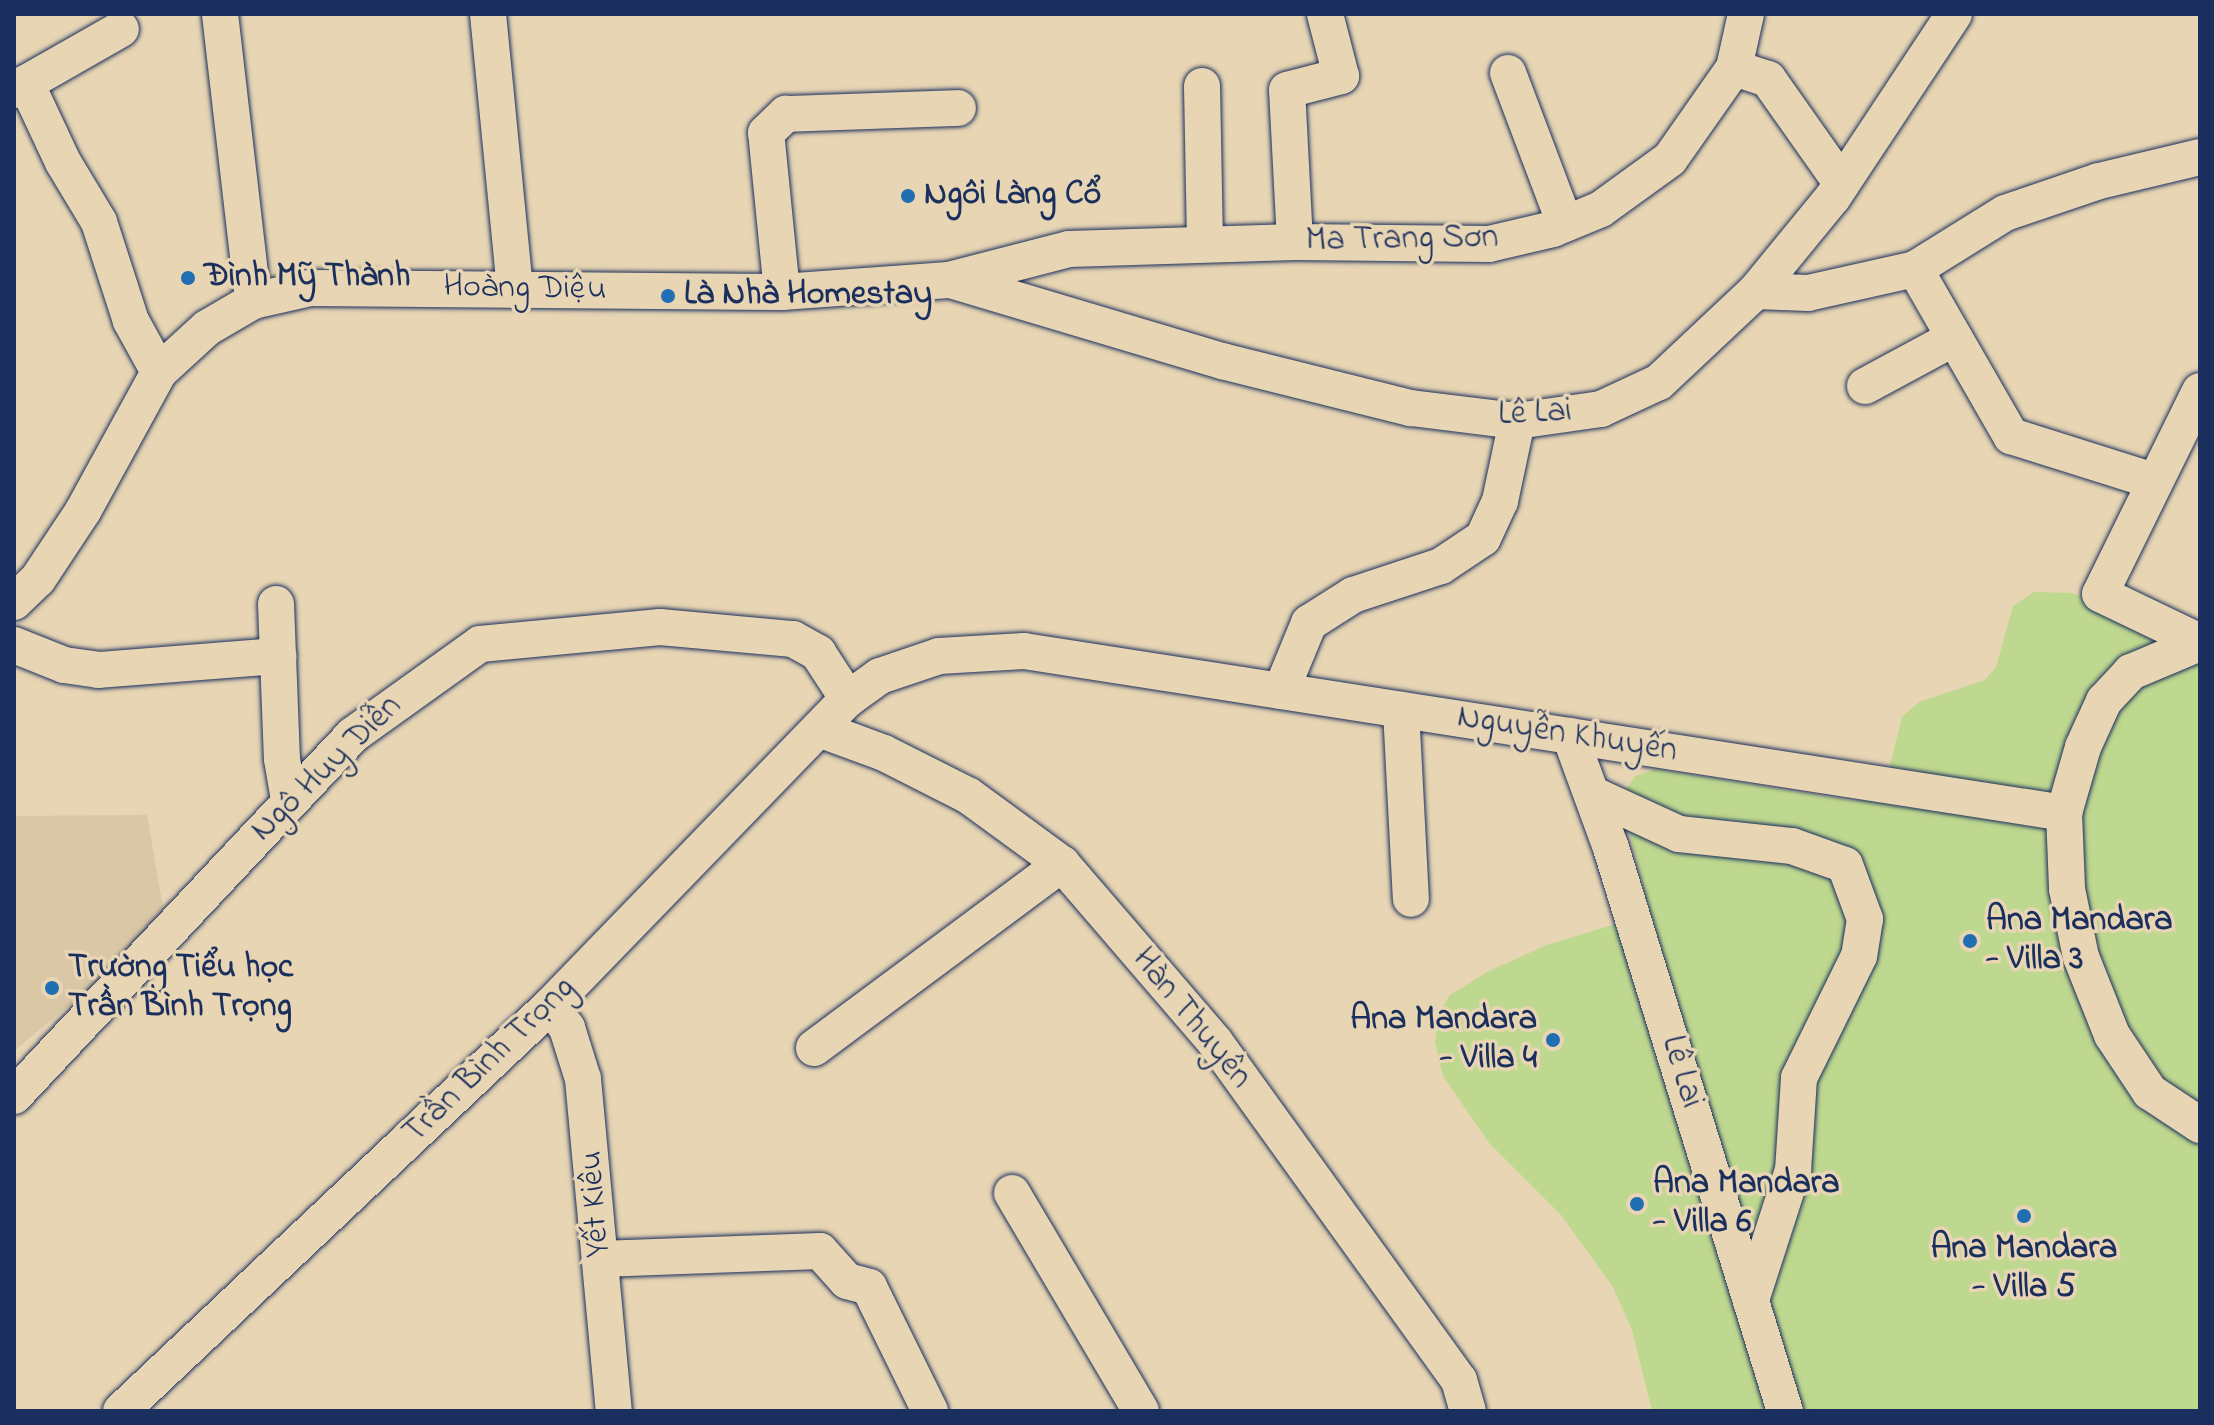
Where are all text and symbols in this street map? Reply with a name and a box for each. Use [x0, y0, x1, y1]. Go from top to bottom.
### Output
place label: Ngôi Làng Cổ [924, 176, 1101, 216]
marker: Ngôi Làng Cổ [899, 187, 917, 205]
street label: Ma Trang Sơn [1305, 218, 1499, 262]
place label: Đình Mỹ Thành [204, 258, 410, 298]
street label: Hoàng Diệu [443, 267, 607, 311]
marker: Đình Mỹ Thành [179, 269, 197, 287]
place label: Là Nhà Homestay [684, 276, 932, 316]
marker: Là Nhà Homestay [659, 287, 677, 305]
street label: Lê Lai [1497, 392, 1573, 436]
street label: Ngô Huy Diễn [243, 687, 411, 851]
street label: Nguyễn Khuyến [1454, 697, 1680, 773]
place label: Ana Mandara - Villa 3 [1986, 901, 2173, 980]
marker: Ana Mandara - Villa 3 [1961, 932, 1979, 950]
street label: Hàn Thuyên [1122, 940, 1260, 1098]
place label: Trường Tiểu học Trần Bình Trọng [68, 948, 293, 1028]
street label: Trần Bình Trọng [395, 969, 585, 1153]
marker: Trường Tiểu học Trần Bình Trọng [43, 979, 61, 997]
place label: Ana Mandara - Villa 4 [1350, 1000, 1537, 1080]
marker: Ana Mandara - Villa 4 [1544, 1031, 1562, 1049]
street label: Lê Lai [1651, 1031, 1711, 1113]
street label: Yết Kiêu [572, 1149, 620, 1259]
place label: Ana Mandara - Villa 6 [1653, 1164, 1840, 1244]
marker: Ana Mandara - Villa 6 [1628, 1195, 1646, 1213]
marker: Ana Mandara - Villa 5 [2015, 1207, 2033, 1225]
place label: Ana Mandara - Villa 5 [1931, 1229, 2117, 1308]

